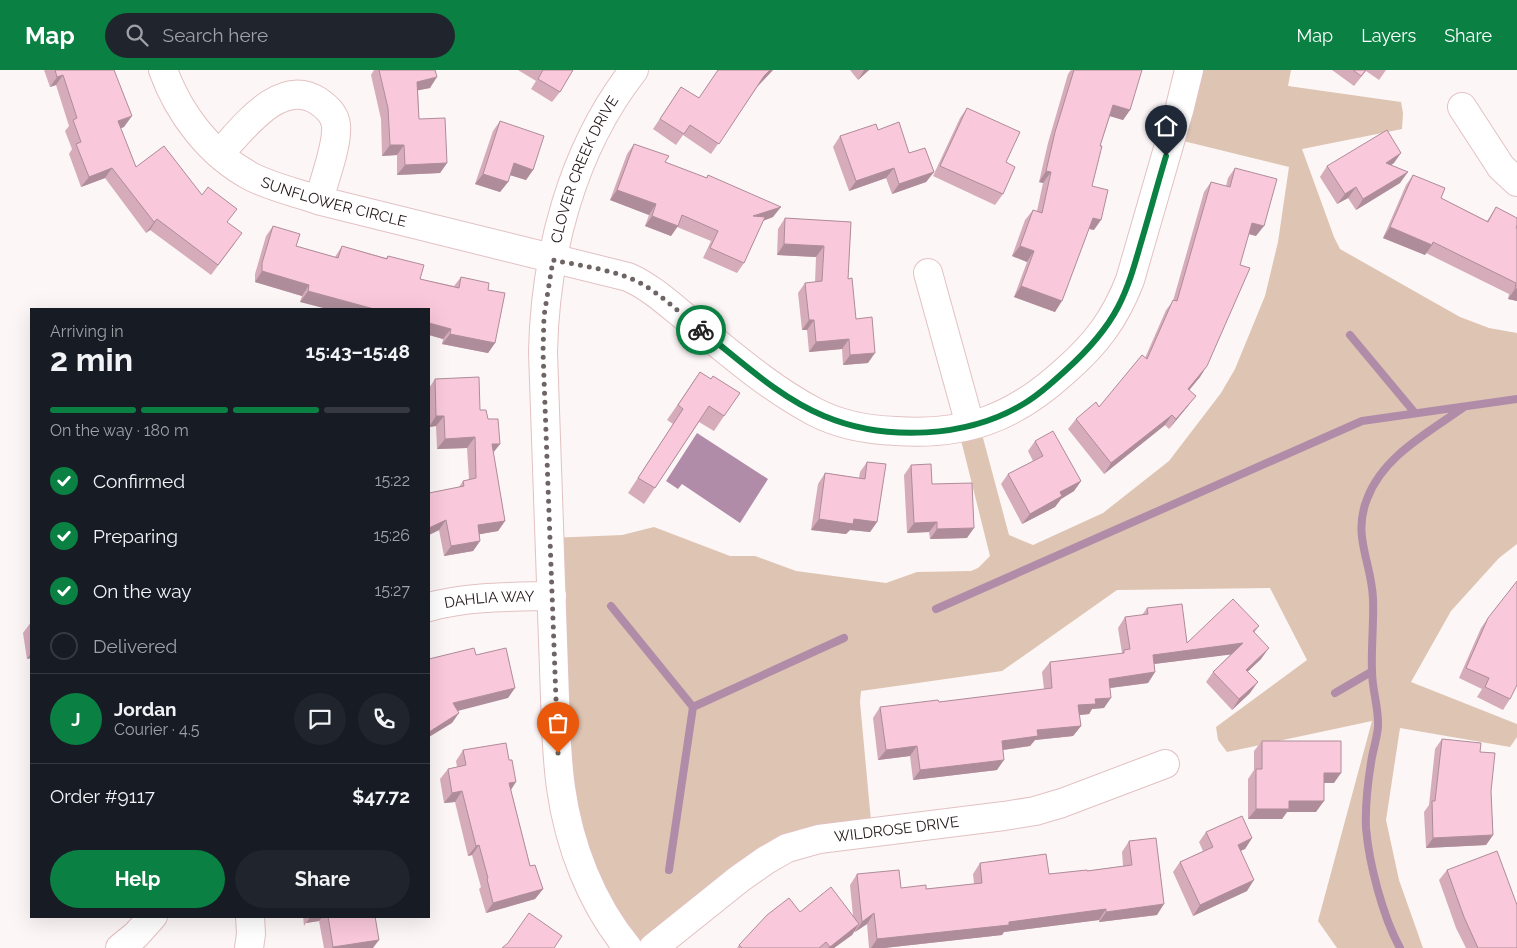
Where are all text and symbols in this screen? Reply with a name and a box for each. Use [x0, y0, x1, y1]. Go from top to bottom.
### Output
search box [105, 13, 455, 58]
text: Map [25, 21, 75, 50]
icon: search [123, 21, 151, 49]
text: Search here [163, 24, 268, 46]
text: Map [1297, 25, 1333, 46]
text: Layers [1361, 25, 1416, 46]
text: Share [1444, 25, 1492, 46]
street label: CLOVER CREEK DRIVE [547, 92, 622, 245]
pin [1145, 105, 1187, 156]
icon: home [1152, 112, 1180, 140]
street label: SUNFLOWER CIRCLE [258, 173, 408, 231]
courier [676, 305, 726, 355]
icon: bike [687, 316, 715, 344]
text: Arriving in [50, 322, 124, 341]
text: 15:43–15:48 [306, 340, 410, 362]
text: 2 min [50, 341, 133, 378]
text: On the way · 180 m [50, 421, 189, 440]
icon: check [50, 467, 78, 495]
text: Confirmed [93, 470, 185, 492]
text: 15:22 [375, 471, 410, 490]
icon: check [50, 522, 78, 550]
text: Preparing [93, 525, 178, 547]
text: 15:26 [373, 526, 410, 545]
icon: check [50, 577, 78, 605]
text: On the way [93, 580, 192, 602]
text: 15:27 [375, 581, 410, 600]
street label: DAHLIA WAY [443, 587, 535, 612]
text: Delivered [93, 635, 177, 657]
button: chat [294, 693, 346, 745]
button: phone [358, 693, 410, 745]
text: Jordan [114, 698, 177, 720]
pin [537, 702, 579, 753]
text: J [71, 708, 81, 730]
icon: bag [544, 709, 572, 737]
text: Courier · 4.5 [114, 720, 199, 739]
text: Order #9117 [50, 785, 155, 807]
text: $47.72 [352, 785, 410, 807]
street label: WILDROSE DRIVE [833, 813, 960, 846]
button: Help [50, 850, 225, 908]
button: Share [235, 850, 410, 908]

